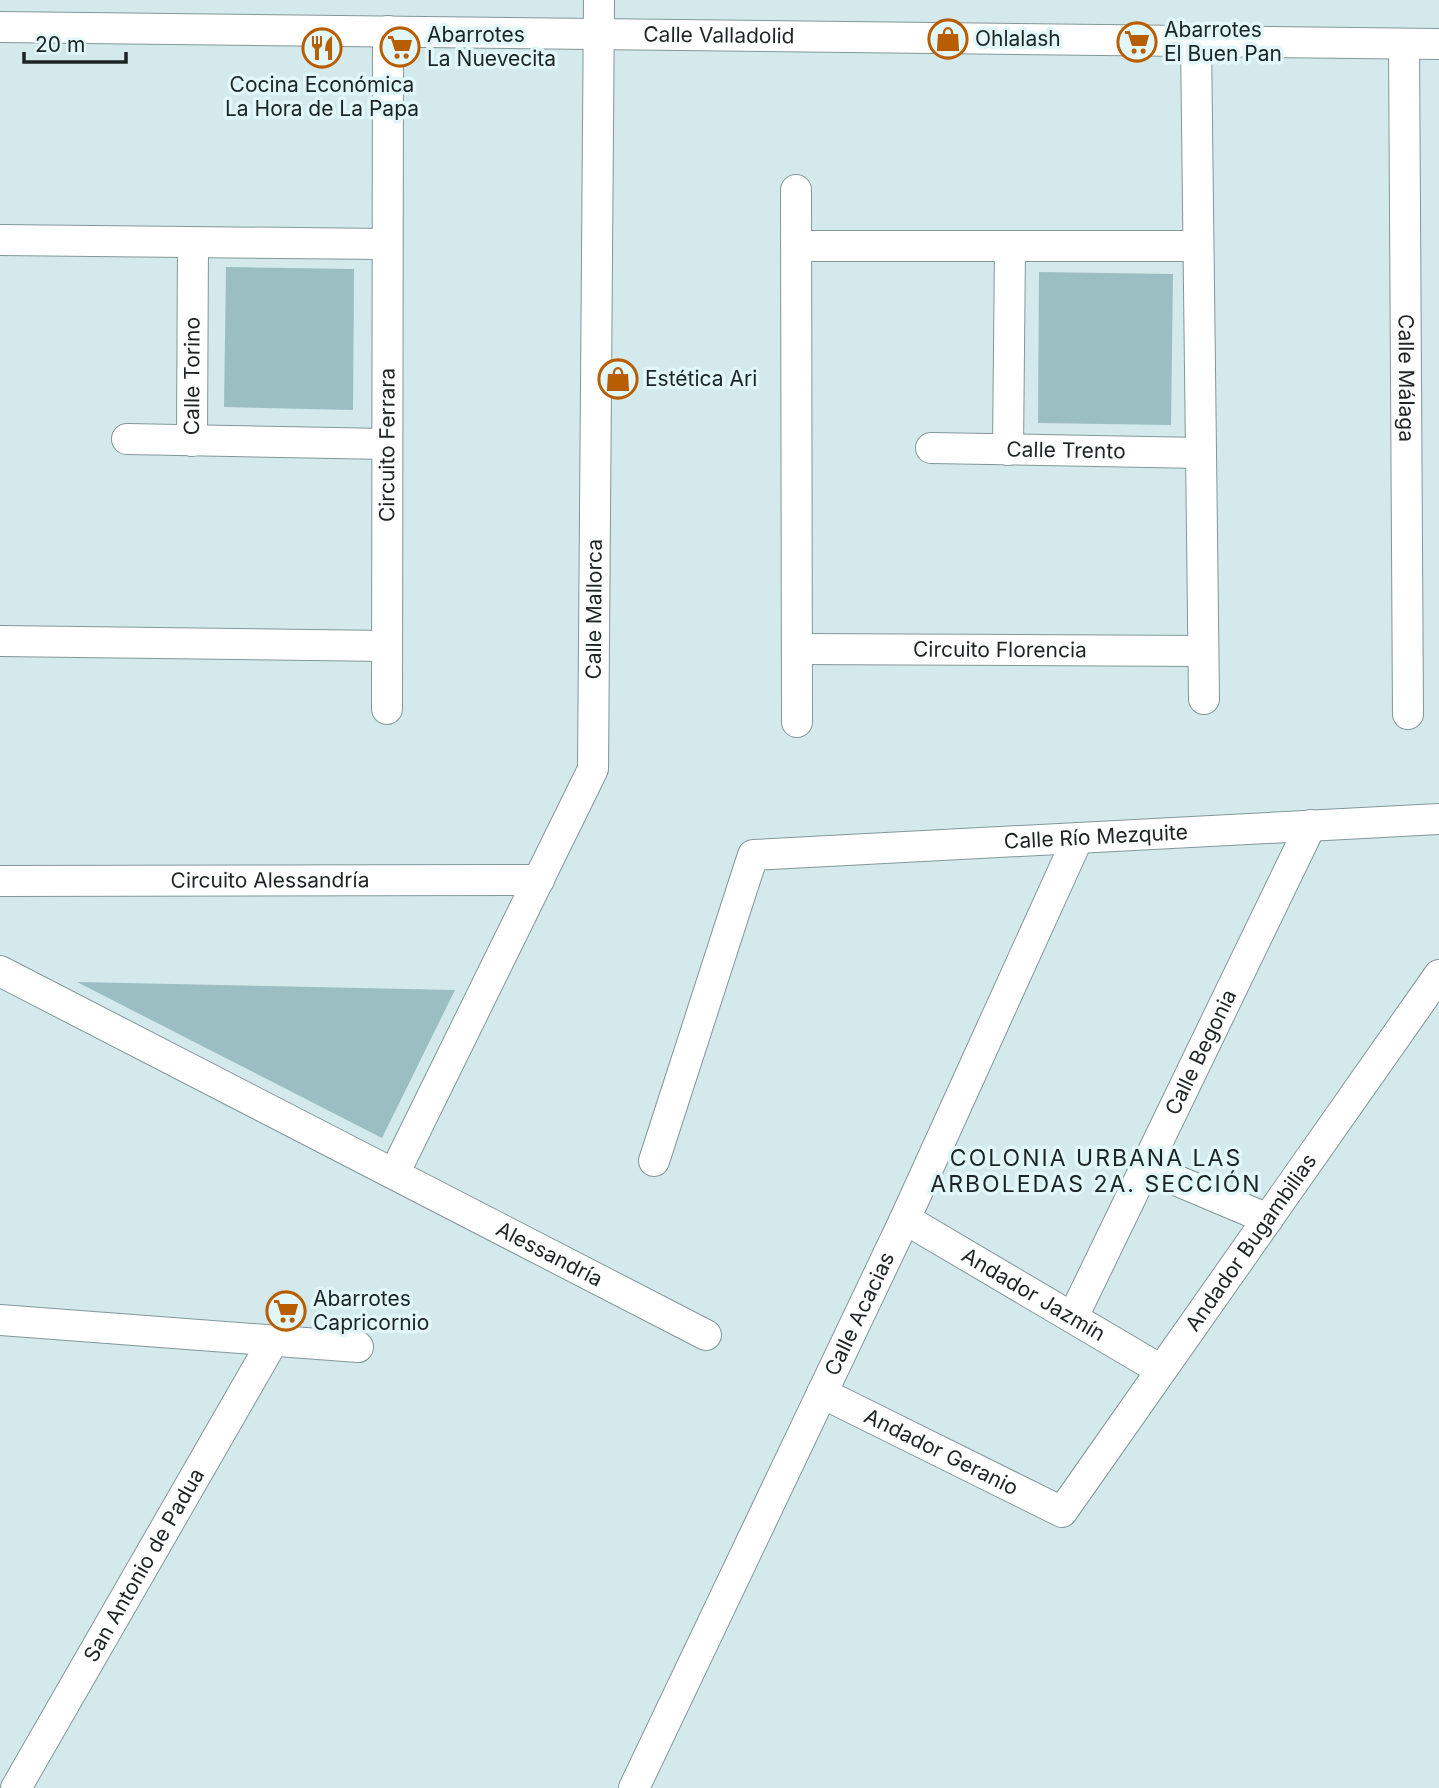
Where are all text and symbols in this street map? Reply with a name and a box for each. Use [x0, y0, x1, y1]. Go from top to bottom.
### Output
place label: Abarrotes El Buen Pan [1164, 17, 1282, 66]
shop icon: Ohlalash [927, 18, 969, 60]
scale bar [24, 21, 126, 65]
supermarket icon: Abarrotes El Buen Pan [1116, 21, 1158, 63]
place label: Abarrotes La Nuevecita [427, 22, 556, 71]
street label: Calle Valladolid [643, 22, 795, 48]
supermarket icon: Abarrotes La Nuevecita [379, 26, 421, 68]
place label: Ohlalash [975, 26, 1061, 51]
restaurant icon: Cocina Económica La Hora de La Papa [301, 27, 343, 69]
text: 20 m [35, 32, 85, 57]
place label: Cocina Económica La Hora de La Papa [225, 72, 419, 121]
street label: Calle Málaga [1394, 314, 1419, 442]
street label: Calle Torino [179, 317, 205, 435]
shop icon: Estética Ari [597, 358, 639, 400]
place label: Estética Ari [645, 366, 757, 391]
street label: Circuito Ferrara [374, 368, 400, 522]
street label: Calle Trento [1006, 436, 1126, 464]
street label: Calle Mallorca [581, 539, 607, 680]
street label: Circuito Florencia [913, 637, 1087, 662]
street label: Calle Río Mezquite [1003, 819, 1188, 854]
street label: Circuito Alessandría [171, 867, 369, 893]
street label: Calle Begonia [1160, 985, 1242, 1119]
district label: COLONIA URBANA LAS ARBOLEDAS 2A. SECCIÓN [930, 1144, 1262, 1198]
street label: Andador Bugambilias [1180, 1149, 1322, 1336]
street label: Alessandría [492, 1216, 607, 1292]
street label: Andador Jazmín [957, 1242, 1110, 1346]
street label: Calle Acacias [819, 1248, 899, 1380]
place label: Abarrotes Capricornio [313, 1286, 429, 1335]
supermarket icon: Abarrotes Capricornio [265, 1290, 307, 1332]
street label: Andador Geranio [860, 1403, 1022, 1500]
street label: San Antonio de Padua [78, 1464, 209, 1666]

